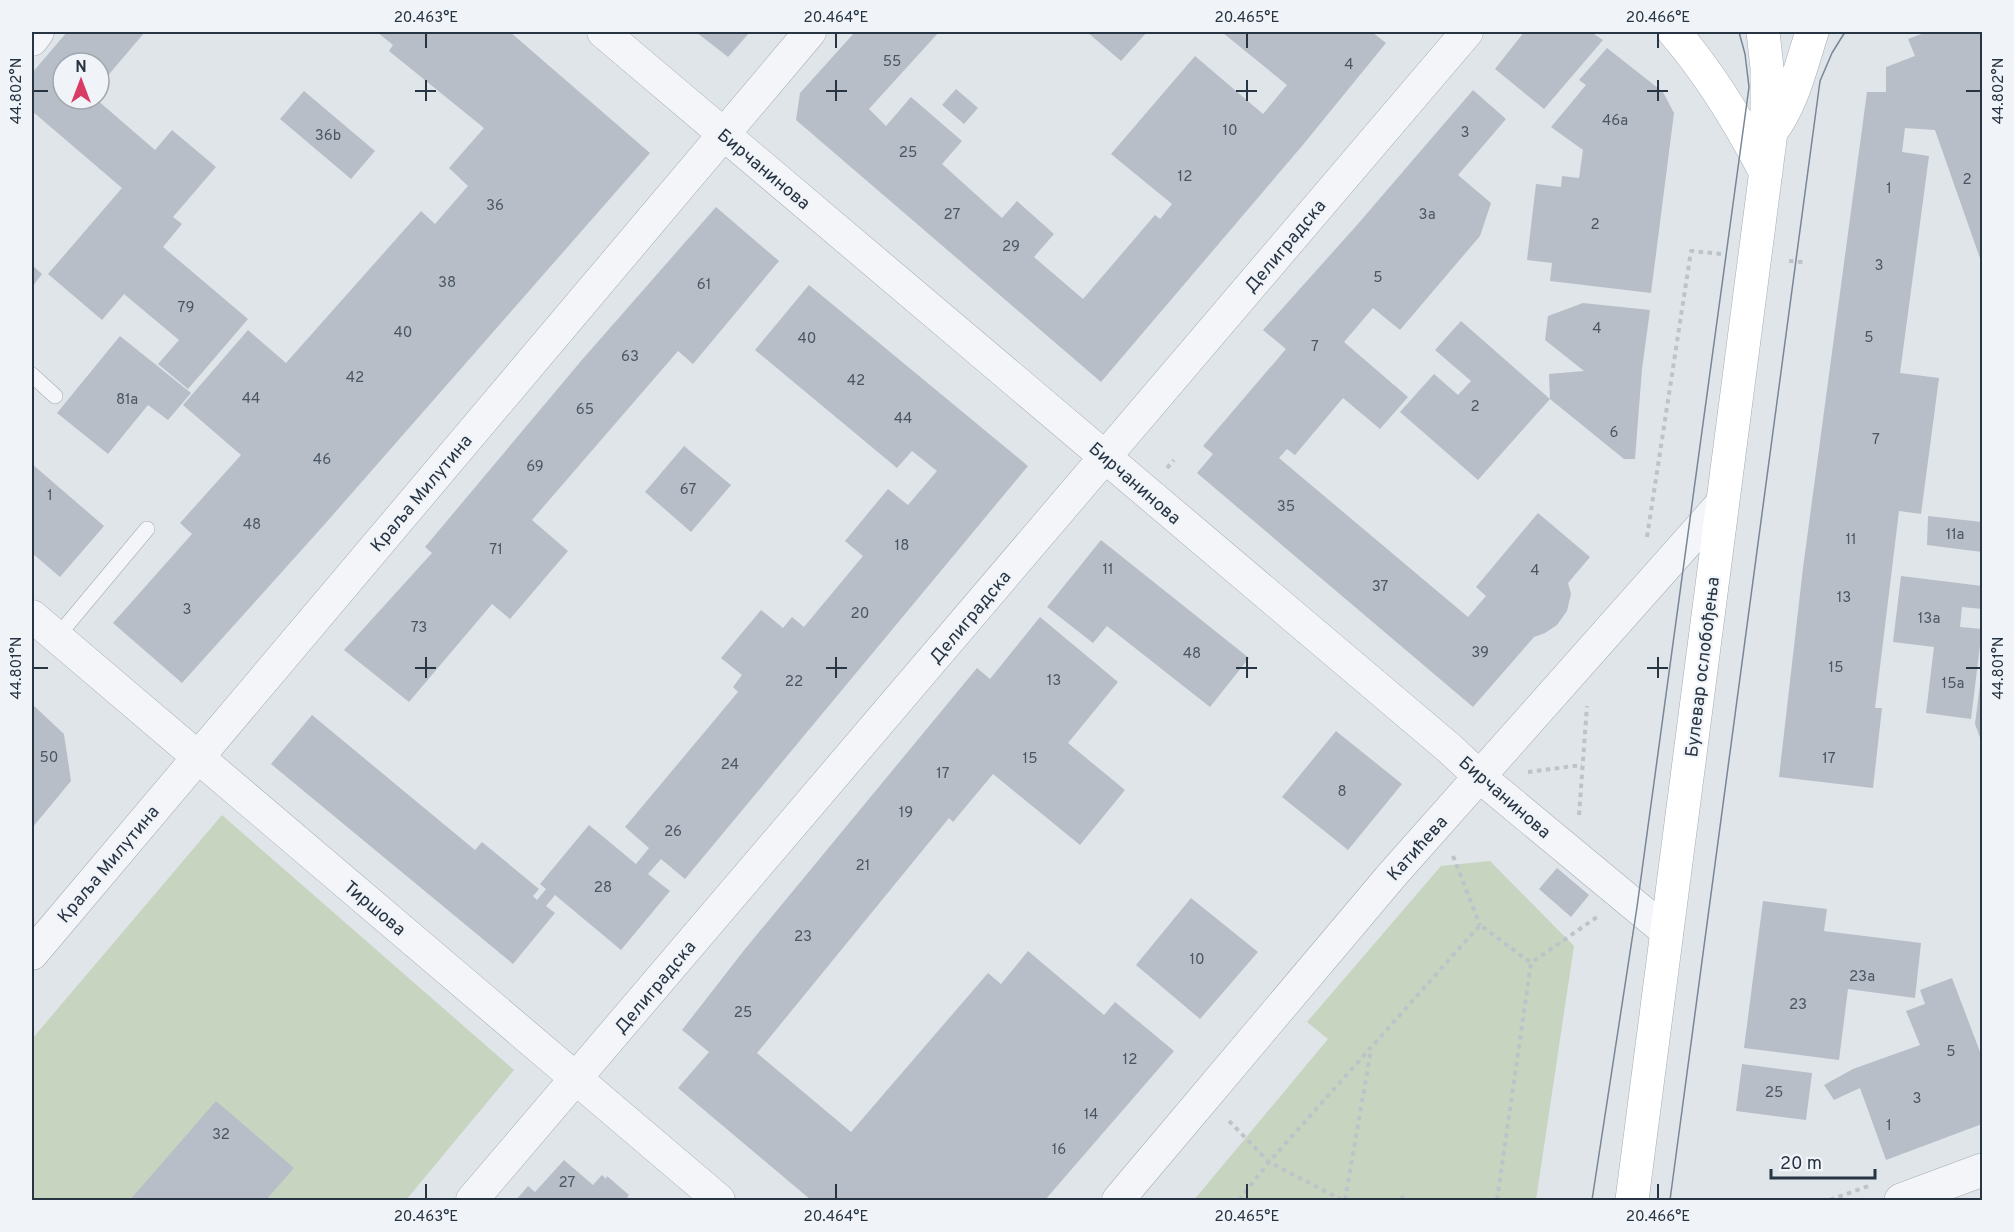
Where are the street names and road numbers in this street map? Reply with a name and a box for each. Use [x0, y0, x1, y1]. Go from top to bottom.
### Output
street label: Бирчанинова [712, 124, 814, 216]
street label: Делиградска [1240, 195, 1332, 299]
street label: Краља Милутина [366, 430, 478, 558]
street label: Бирчанинова [1083, 438, 1185, 530]
street label: Делиградска [925, 566, 1017, 670]
street label: Булевар ослобођења [1681, 576, 1726, 759]
street label: Бирчанинова [1453, 752, 1555, 844]
street label: Краља Милутина [53, 801, 165, 929]
street label: Катићева [1383, 812, 1453, 886]
street label: Тиршова [338, 876, 410, 942]
street label: Делиградска [610, 936, 702, 1040]

